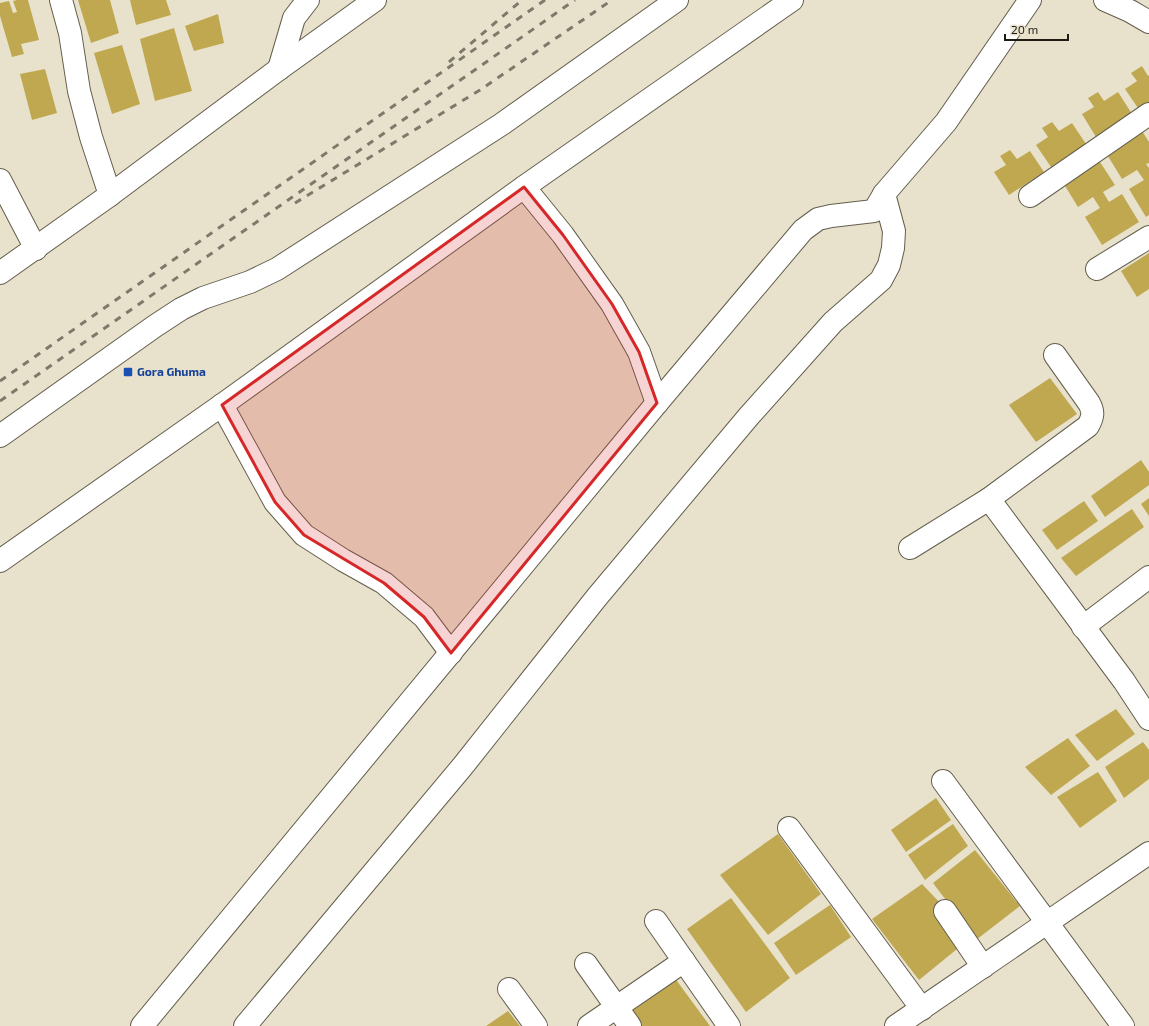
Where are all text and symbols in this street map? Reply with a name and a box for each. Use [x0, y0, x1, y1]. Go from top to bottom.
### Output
scale bar [1005, 16, 1068, 42]
text: 20 m [1011, 22, 1038, 36]
place label: Gora Ghuma [137, 364, 206, 378]
marker: Gora Ghuma [122, 366, 134, 378]

